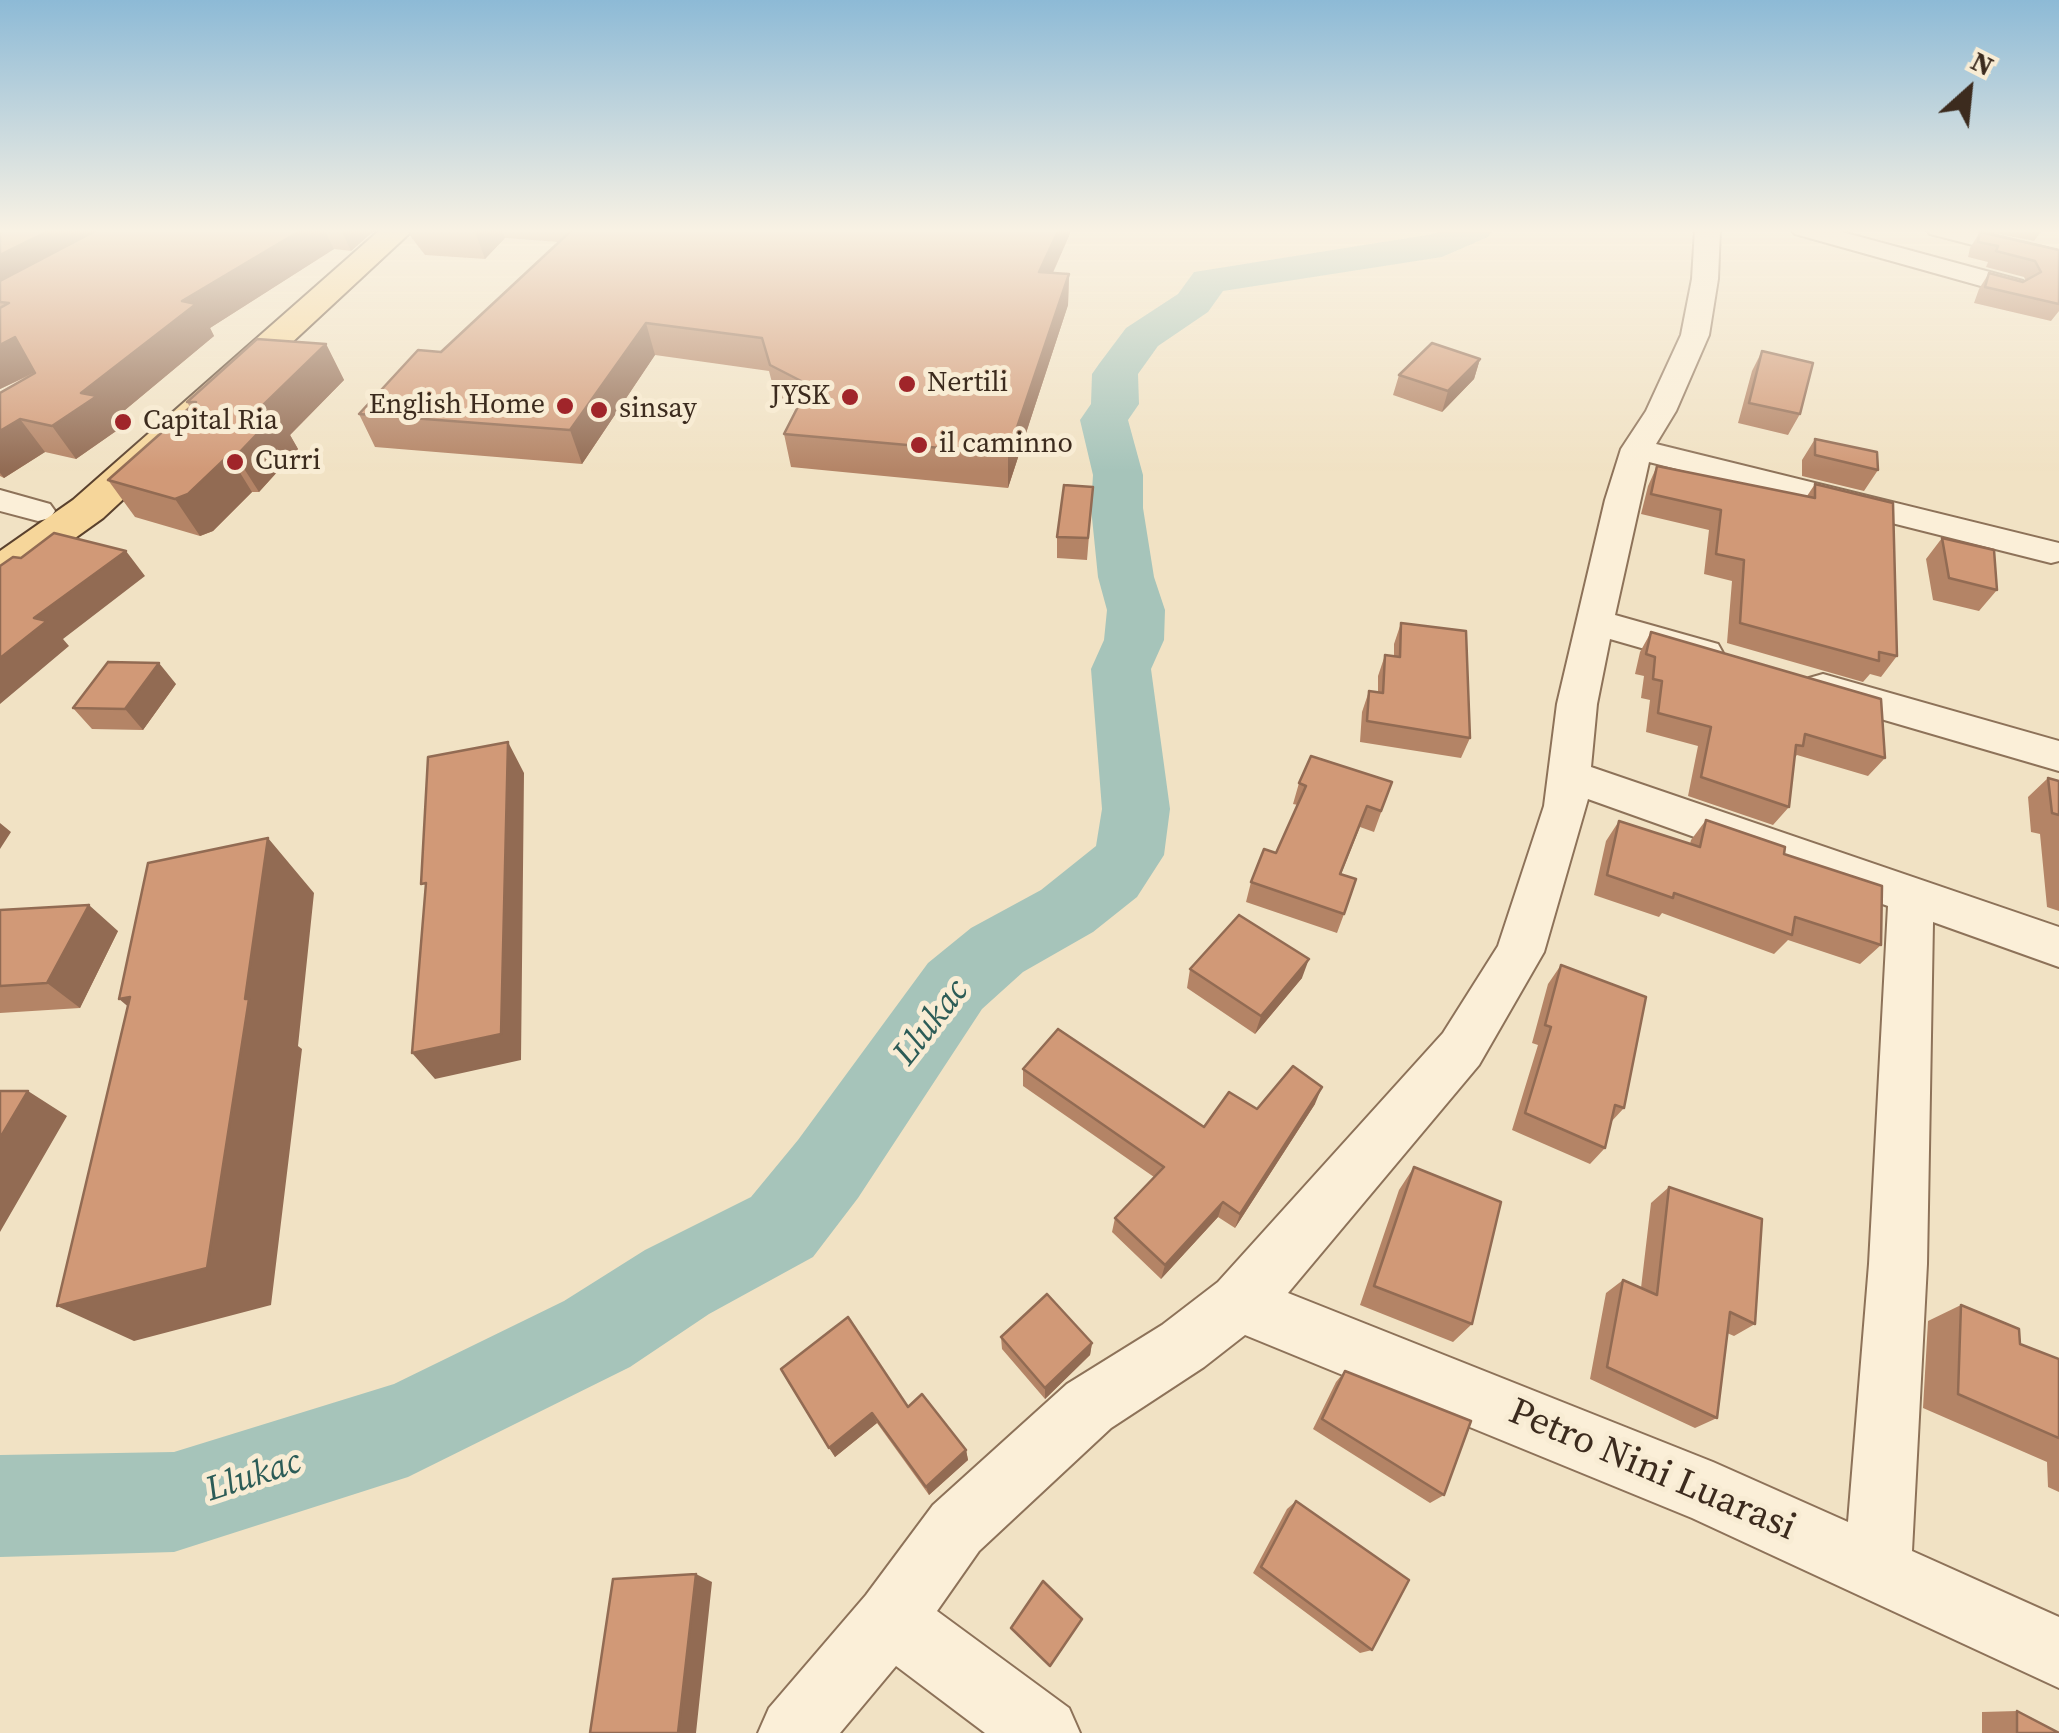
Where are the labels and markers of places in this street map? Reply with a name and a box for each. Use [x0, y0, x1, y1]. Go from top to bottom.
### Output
place label: Nertili [927, 367, 1008, 401]
marker: Nertili [896, 373, 918, 395]
place label: JYSK [770, 380, 830, 414]
marker: JYSK [839, 386, 861, 408]
place label: English Home [369, 389, 545, 423]
place label: sinsay [619, 393, 697, 427]
marker: English Home [554, 395, 576, 417]
marker: sinsay [588, 399, 610, 421]
place label: Capital Ria [143, 405, 278, 439]
marker: Capital Ria [112, 411, 134, 433]
place label: il caminno [939, 428, 1073, 462]
marker: il caminno [908, 434, 930, 456]
place label: Curri [255, 445, 321, 479]
marker: Curri [224, 451, 246, 473]

